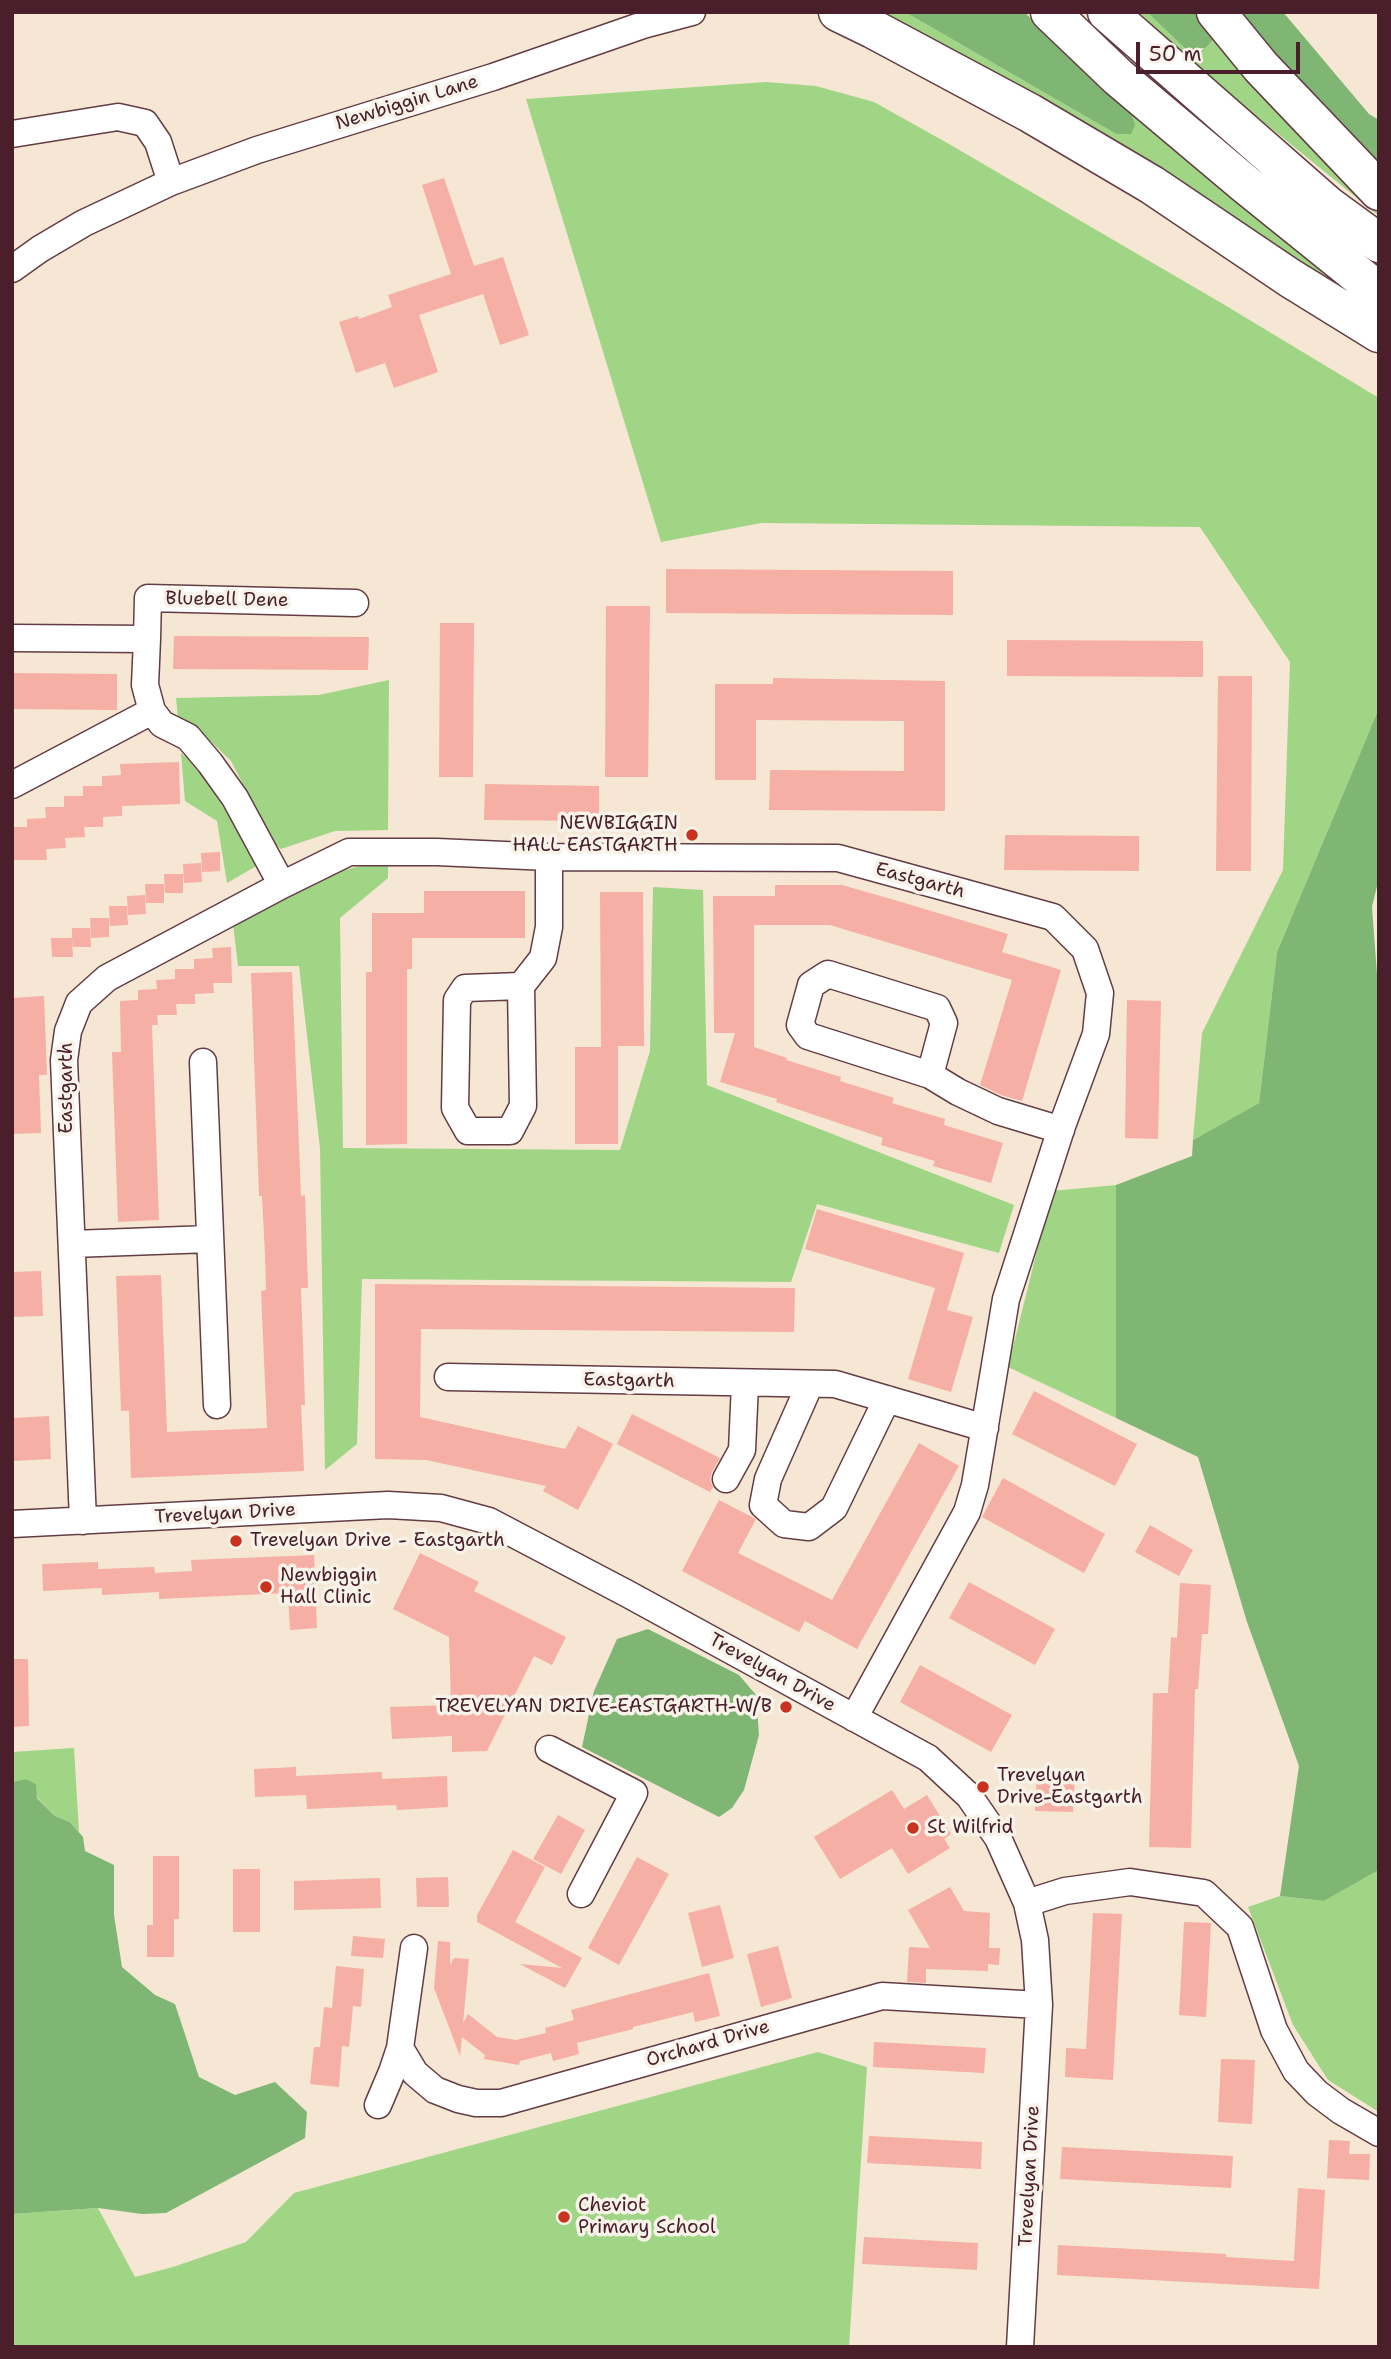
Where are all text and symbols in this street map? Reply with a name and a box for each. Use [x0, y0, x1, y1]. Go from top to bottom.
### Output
scale bar [1139, 28, 1304, 72]
text: 50 m [1149, 40, 1202, 68]
street label: Newbiggin Lane [333, 70, 481, 136]
street label: Bluebell Dene [165, 588, 289, 612]
place label: NEWBIGGIN HALL EASTGARTH [513, 813, 678, 857]
marker: NEWBIGGIN HALL EASTGARTH [684, 827, 700, 843]
street label: Eastgarth [873, 858, 967, 904]
street label: Eastgarth [56, 1042, 78, 1134]
street label: Eastgarth [583, 1369, 675, 1393]
street label: Trevelyan Drive [154, 1499, 296, 1529]
place label: Trevelyan Drive - Eastgarth [250, 1530, 505, 1552]
marker: Trevelyan Drive - Eastgarth [228, 1533, 244, 1549]
place label: Newbiggin Hall Clinic [280, 1565, 377, 1609]
marker: Newbiggin Hall Clinic [258, 1579, 274, 1595]
street label: Trevelyan Drive [705, 1629, 839, 1717]
place label: TREVELYAN DRIVE-EASTGARTH-W/B [435, 1696, 772, 1718]
marker: TREVELYAN DRIVE-EASTGARTH-W/B [778, 1699, 794, 1715]
place label: Trevelyan Drive-Eastgarth [997, 1765, 1143, 1809]
marker: Trevelyan Drive-Eastgarth [975, 1779, 991, 1795]
place label: St Wilfrid [927, 1817, 1013, 1839]
marker: St Wilfrid [905, 1820, 921, 1836]
street label: Orchard Drive [644, 2016, 772, 2072]
street label: Trevelyan Drive [1015, 2105, 1045, 2247]
place label: Cheviot Primary School [578, 2195, 716, 2239]
marker: Cheviot Primary School [556, 2209, 572, 2225]

